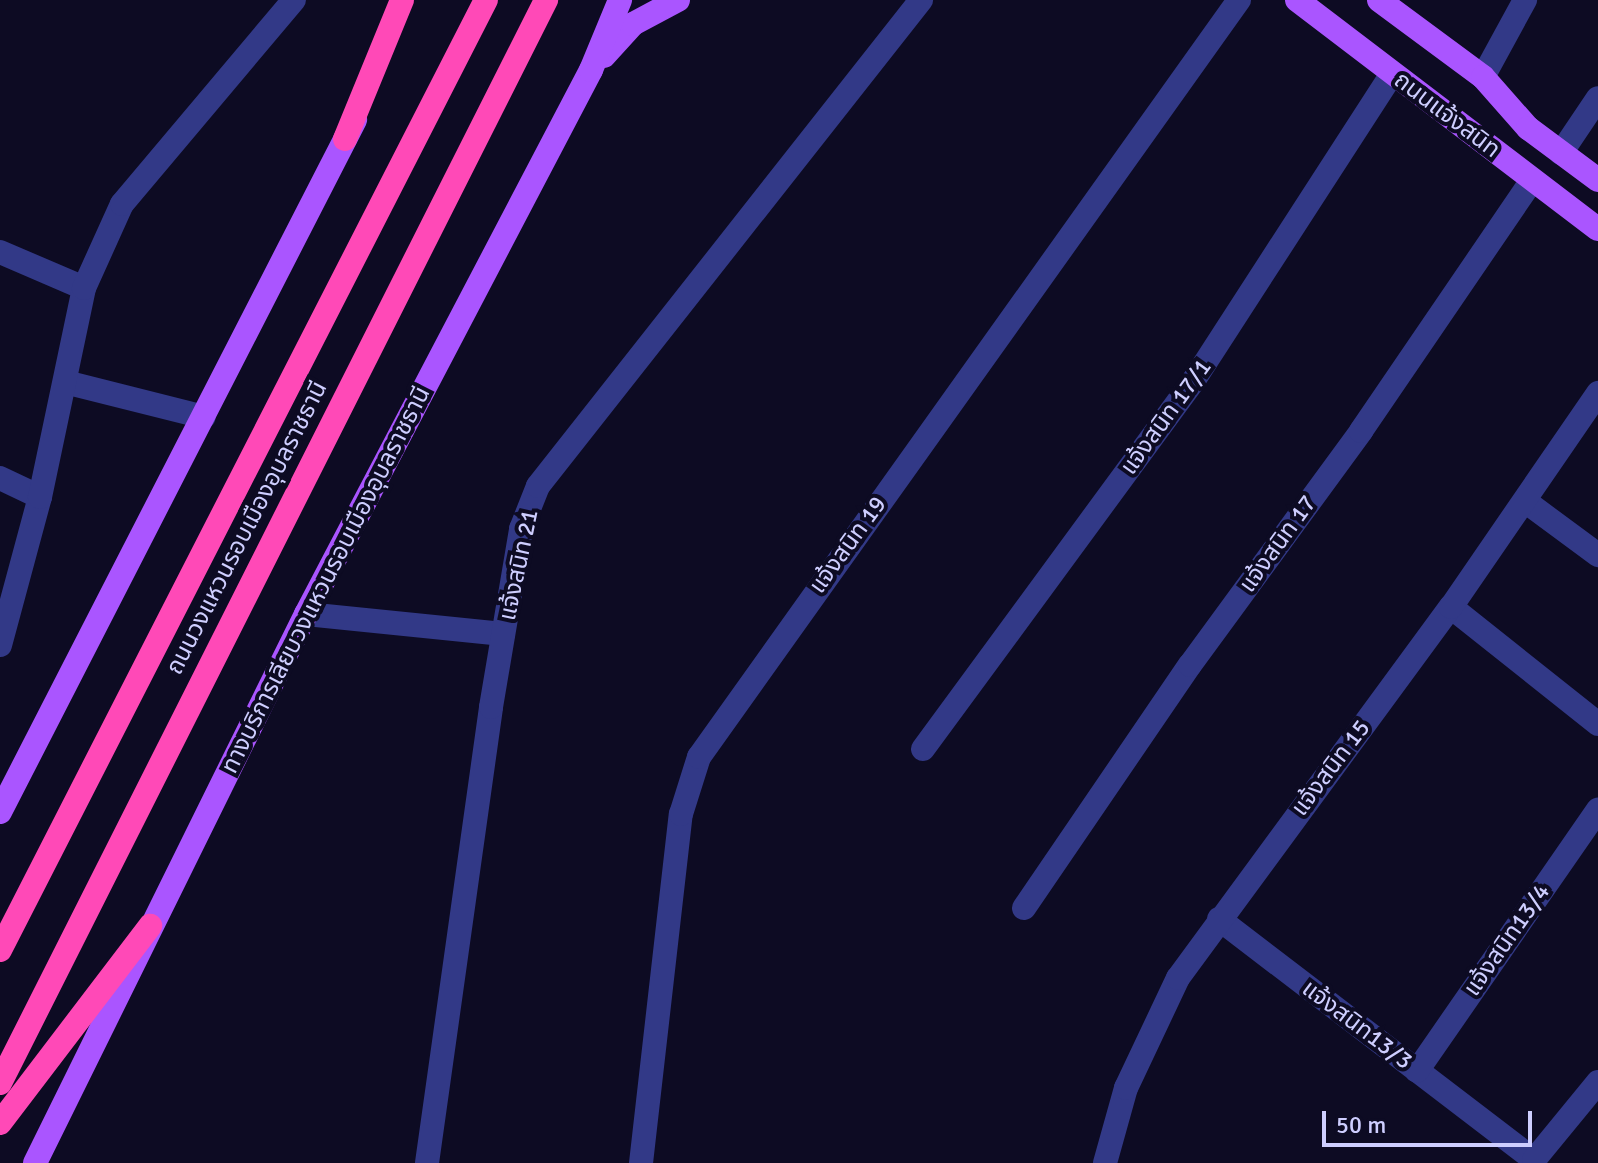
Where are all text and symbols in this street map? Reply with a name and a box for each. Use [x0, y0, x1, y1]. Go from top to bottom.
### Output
street label: ถนนแจ้งสนิท [1388, 66, 1506, 164]
street label: แจ้งสนิท 17/1 [1114, 354, 1218, 480]
street label: ถนนวงแหวนรอบเมืองอุบลราชธานี [160, 376, 334, 680]
street label: ทางบริการเลียบวงแหวนรอบเมืองอุบลราชธานี [216, 382, 436, 778]
street label: แจ้งสนิท 17 [1233, 490, 1323, 598]
street label: แจ้งสนิท 19 [803, 491, 893, 599]
street label: แจ้งสนิท 21 [493, 507, 545, 623]
street label: แจ้งสนิท 15 [1286, 714, 1376, 822]
street label: แจ้งสนิท13/4 [1458, 878, 1556, 1002]
street label: แจ้งสนิท13/3 [1296, 974, 1418, 1076]
scale bar [1326, 1095, 1536, 1145]
text: 50 m [1336, 1110, 1386, 1140]

